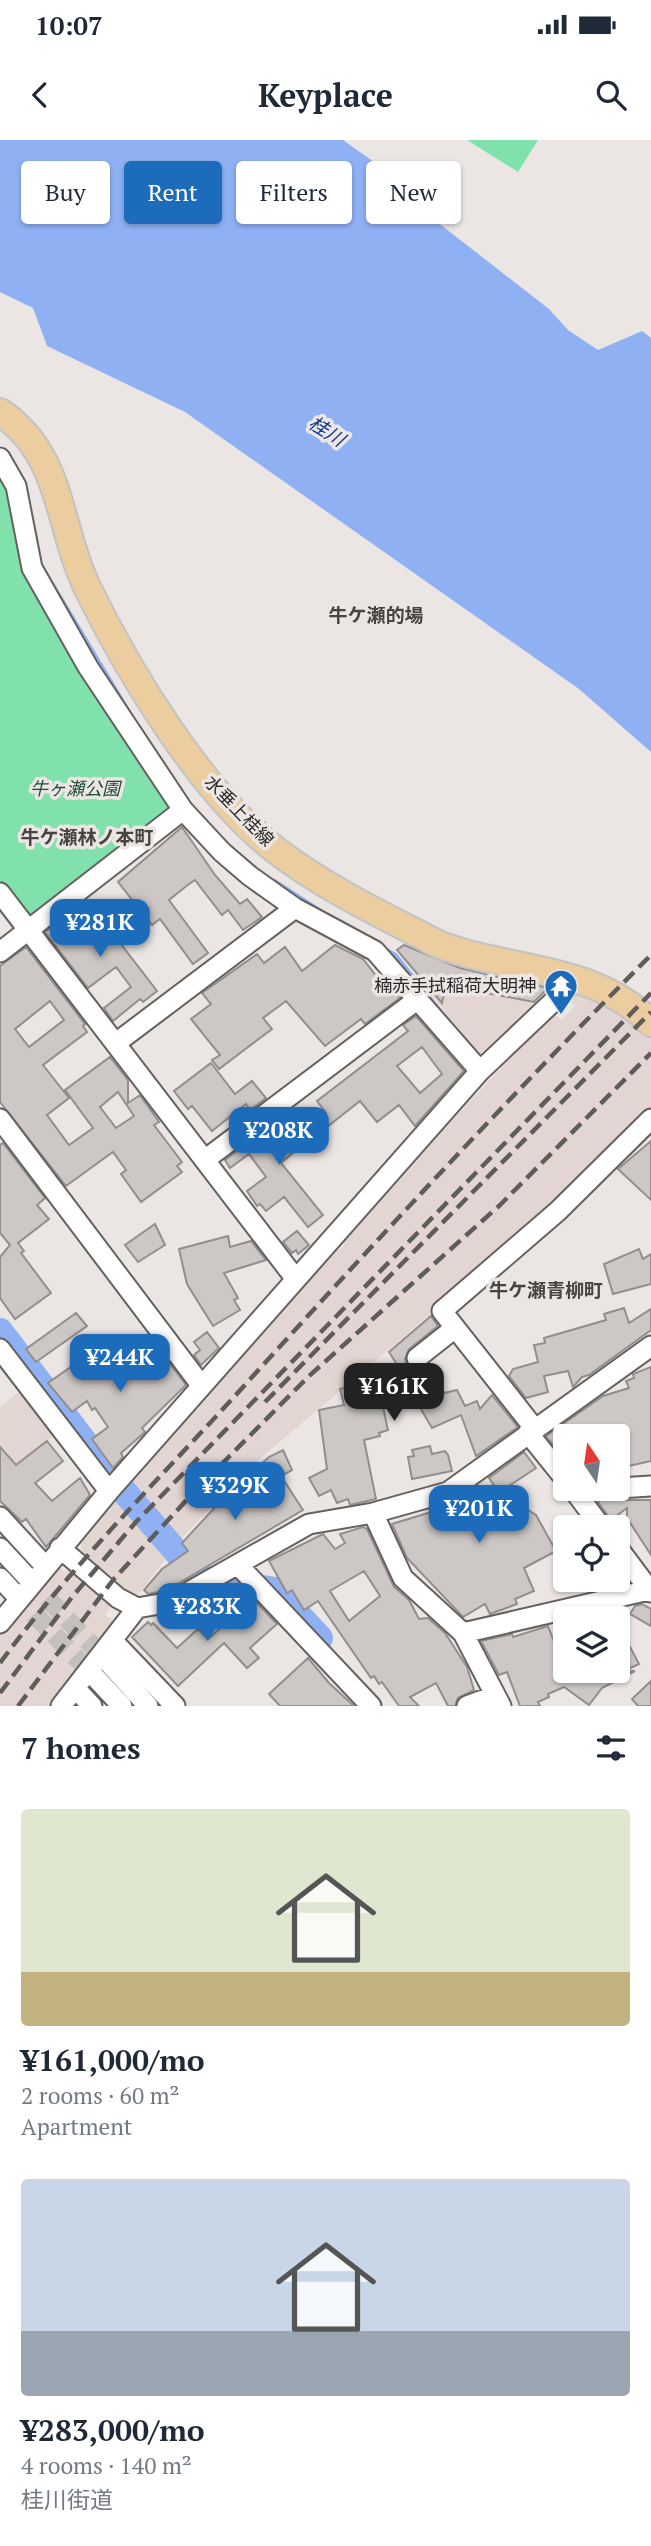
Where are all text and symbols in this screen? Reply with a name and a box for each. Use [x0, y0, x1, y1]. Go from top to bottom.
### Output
text: 10:07 [35, 8, 103, 42]
text: Keyplace [258, 74, 393, 116]
icon: back [21, 76, 59, 114]
icon: search [592, 76, 630, 114]
chip: Buy [21, 161, 110, 224]
chip: Rent [124, 161, 222, 224]
chip: Filters [236, 161, 352, 224]
chip: New [366, 161, 461, 224]
water label: 桂川 [305, 410, 352, 452]
district label: 牛ケ瀬的場 [328, 602, 424, 627]
street label: 水垂上桂線 [200, 770, 280, 851]
park label: 牛ヶ瀬公園 [30, 776, 123, 800]
district label: 牛ケ瀬林ノ本町 [20, 824, 154, 849]
pin: ¥281K [51, 900, 149, 959]
text: ¥281K [66, 906, 134, 937]
temple icon: 楠赤手拭稲荷大明神 [542, 967, 580, 1016]
place label: 楠赤手拭稲荷大明神 [374, 973, 536, 997]
pin: ¥208K [230, 1108, 328, 1167]
text: ¥208K [245, 1114, 313, 1145]
district label: 牛ケ瀬青柳町 [489, 1277, 603, 1302]
pin: ¥244K [71, 1334, 169, 1394]
text: ¥244K [86, 1341, 154, 1372]
pin: ¥161K [345, 1364, 443, 1423]
text: ¥161K [360, 1370, 428, 1401]
north arrow [553, 1424, 630, 1502]
map controls [553, 1424, 630, 1683]
pin: ¥329K [186, 1462, 284, 1522]
text: ¥329K [201, 1469, 269, 1500]
pin: ¥201K [430, 1486, 528, 1545]
text: ¥201K [445, 1492, 513, 1523]
button: locate [553, 1515, 630, 1592]
pin: ¥283K [158, 1584, 256, 1643]
text: ¥283K [173, 1590, 241, 1621]
button: layers [553, 1606, 630, 1683]
text: 7 homes [21, 1728, 140, 1768]
icon: filters [592, 1729, 630, 1767]
icon: home [263, 1855, 389, 1981]
text: ¥161,000/mo [21, 2040, 205, 2080]
text: 2 rooms · 60 m² [21, 2080, 180, 2111]
text: Apartment [21, 2111, 132, 2142]
icon: home [263, 2224, 389, 2350]
text: ¥283,000/mo [21, 2410, 205, 2450]
text: 4 rooms · 140 m² [21, 2450, 192, 2481]
text: 桂川街道 [21, 2484, 113, 2515]

